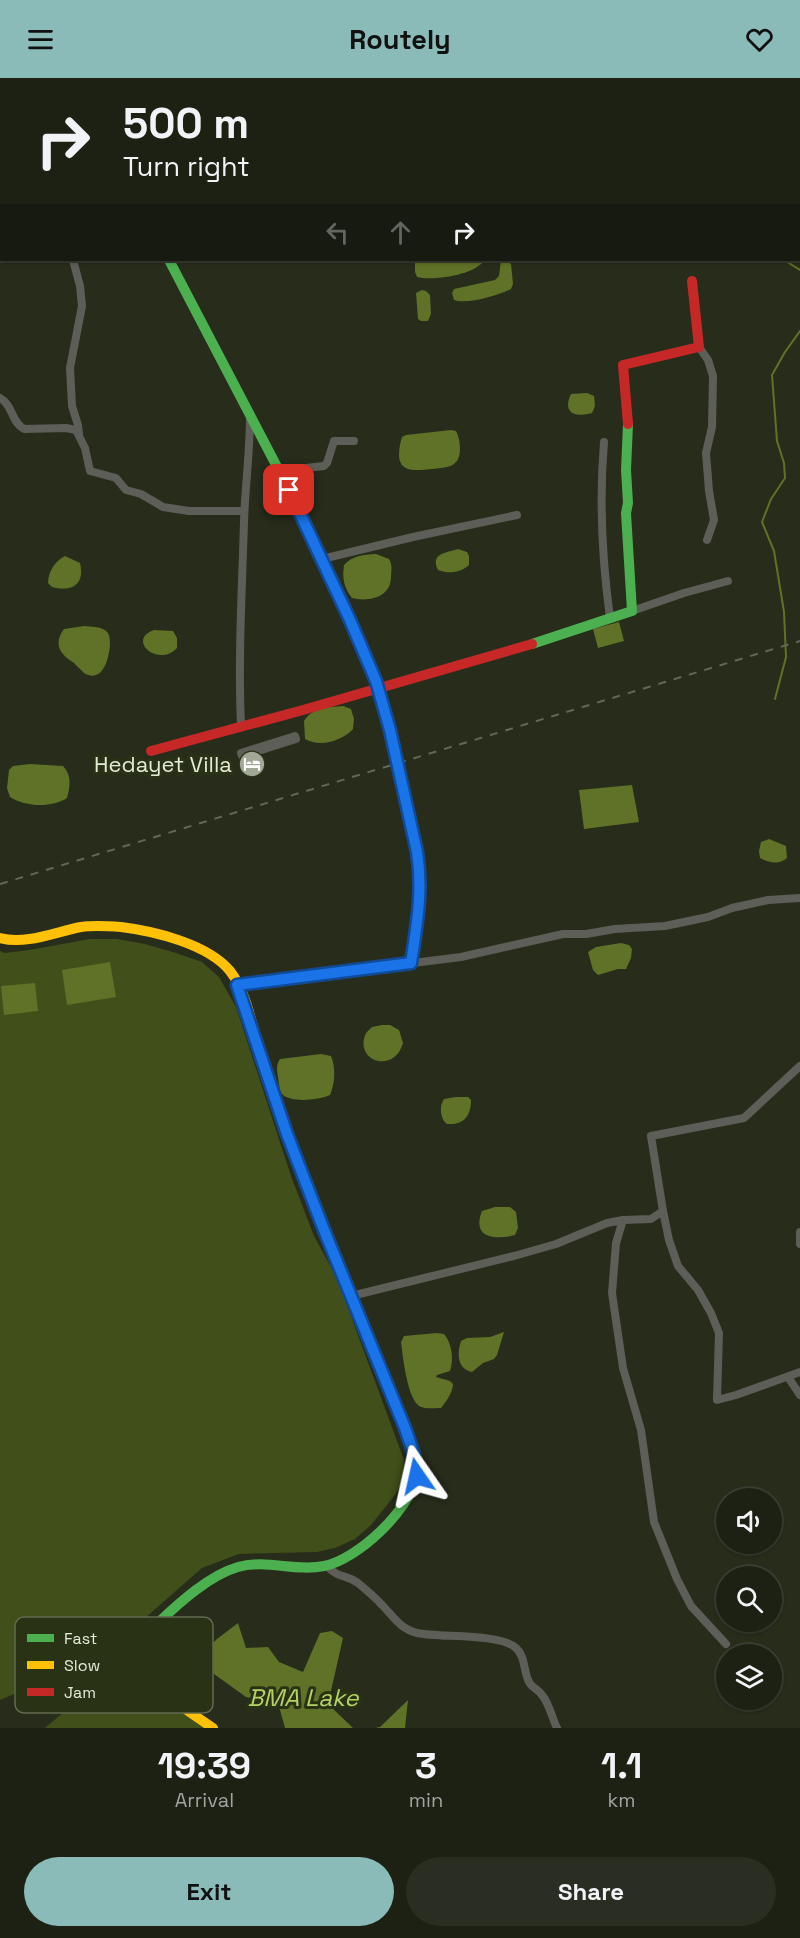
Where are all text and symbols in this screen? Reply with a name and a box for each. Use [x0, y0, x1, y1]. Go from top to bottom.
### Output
text: Routely [349, 22, 451, 57]
icon: menu [24, 23, 57, 56]
icon: heart [743, 23, 776, 56]
text: 500 m [123, 97, 249, 150]
icon: right [24, 102, 102, 180]
text: Turn right [123, 149, 250, 184]
icon: left [321, 216, 354, 249]
icon: ahead [384, 216, 417, 249]
icon: right [447, 216, 480, 249]
pin [263, 464, 314, 515]
icon: arrive [272, 473, 305, 506]
hotel icon: Hedayet Villa [237, 749, 267, 779]
place label: Hedayet Villa [94, 750, 232, 778]
position arrow [385, 1444, 449, 1508]
map controls [716, 1488, 782, 1710]
button: sound [716, 1488, 782, 1554]
button: search [716, 1566, 782, 1632]
legend [15, 1617, 213, 1713]
text: Fast [64, 1628, 97, 1649]
button: layers [716, 1644, 782, 1710]
text: Slow [64, 1655, 100, 1676]
text: Jam [64, 1682, 96, 1703]
water label: BMA Lake [248, 1682, 359, 1713]
text: 19:39 [158, 1743, 251, 1789]
text: 3 [415, 1743, 437, 1789]
text: 1.1 [601, 1743, 642, 1789]
text: Arrival [175, 1787, 234, 1813]
text: min [409, 1787, 443, 1813]
text: km [608, 1787, 636, 1813]
button: Exit [24, 1857, 394, 1926]
button: Share [406, 1857, 776, 1926]

